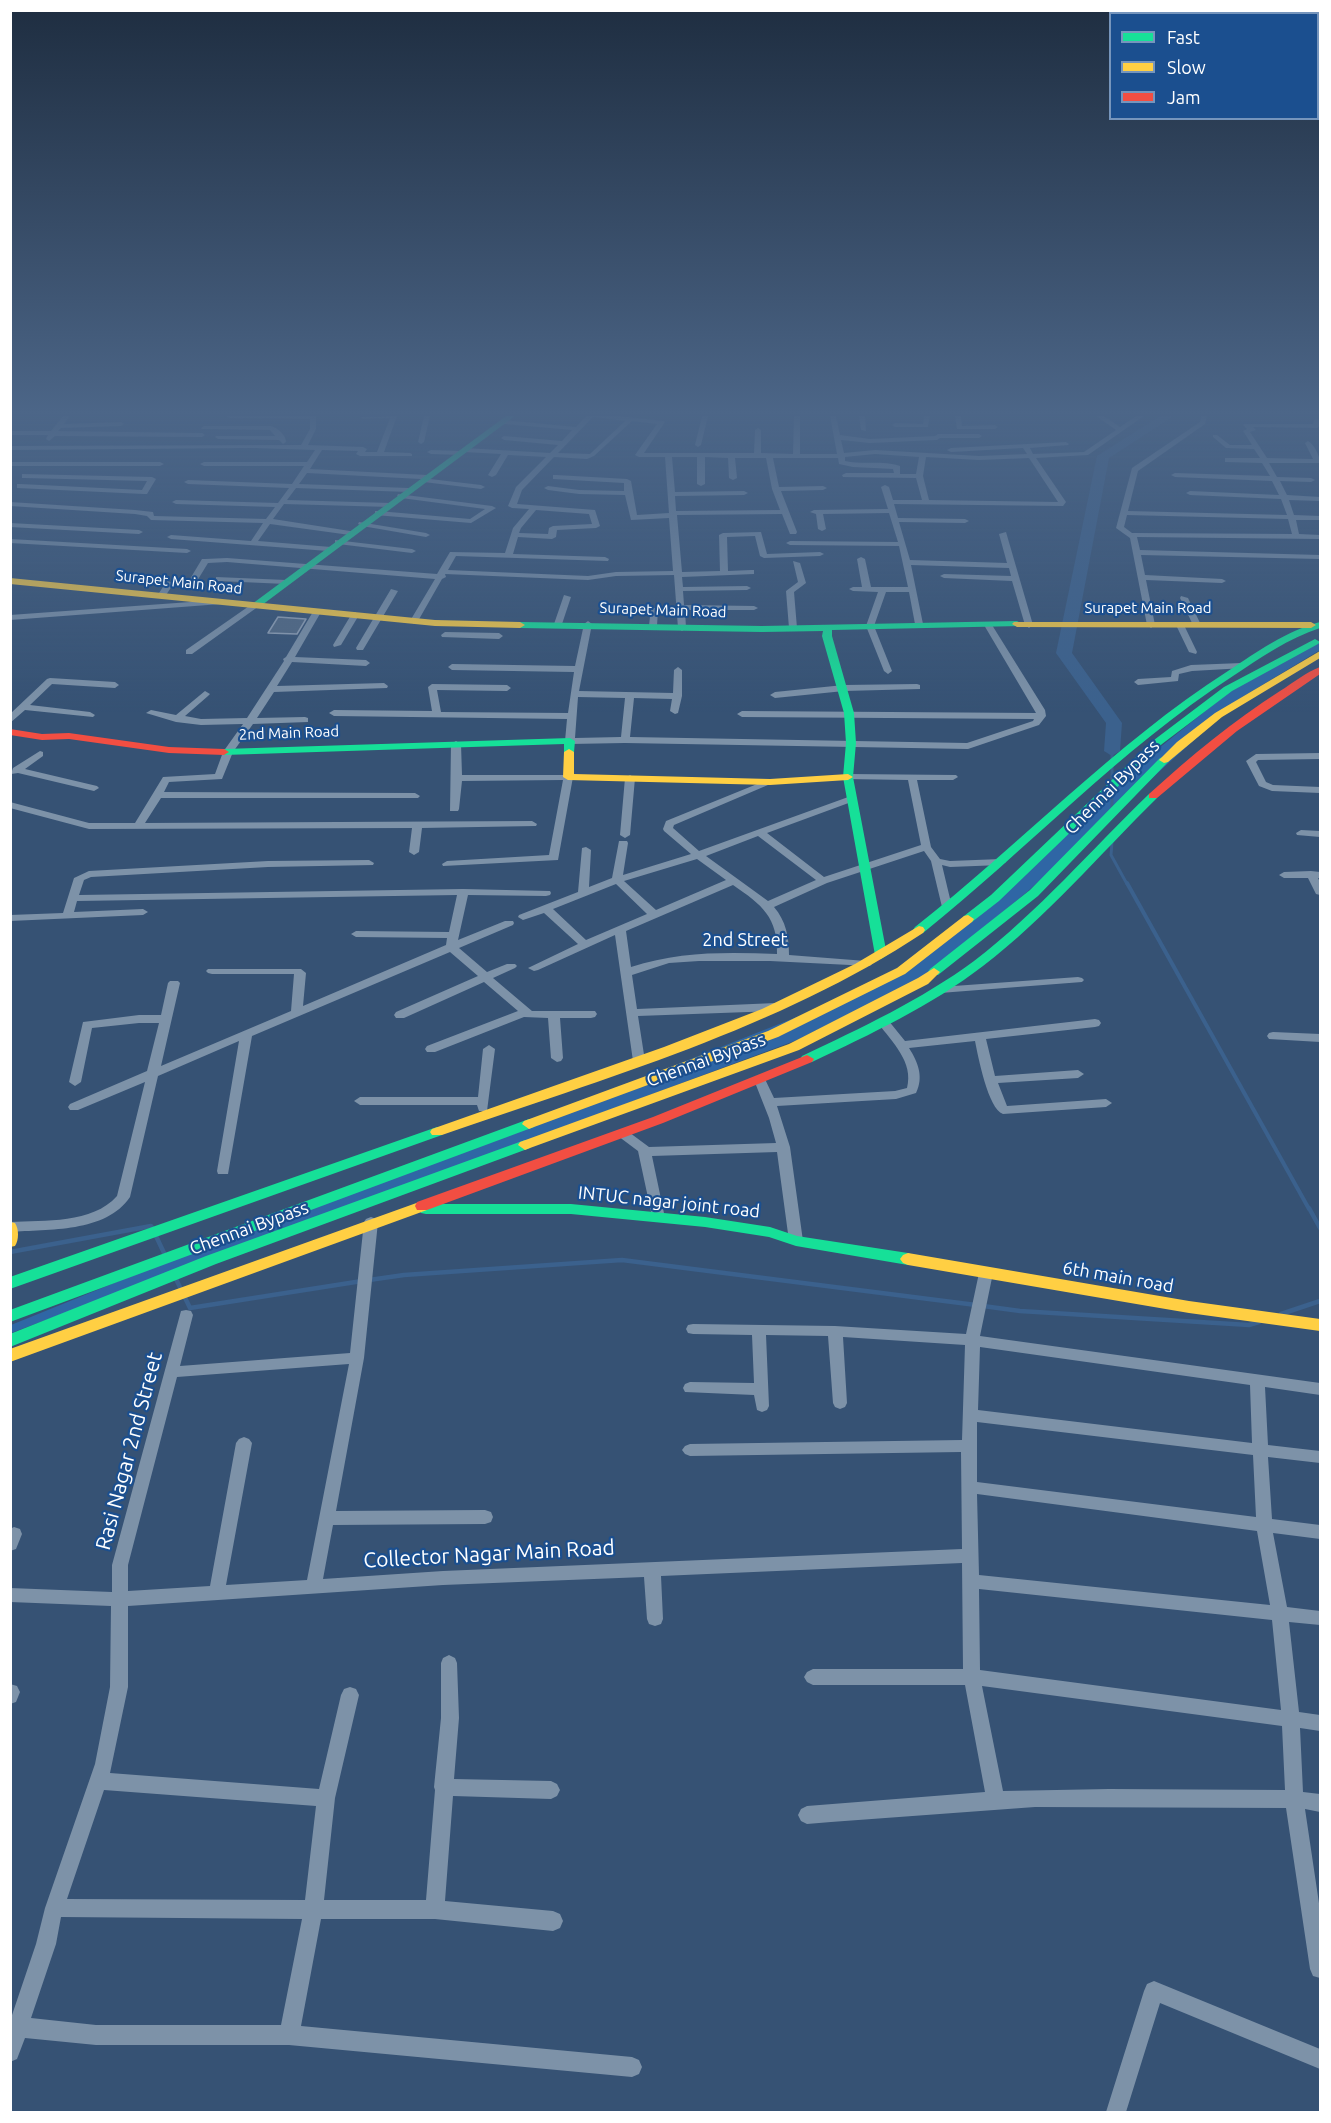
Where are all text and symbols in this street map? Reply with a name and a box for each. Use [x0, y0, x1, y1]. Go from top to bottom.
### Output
legend [1109, 12, 1319, 120]
text: Fast [1167, 27, 1200, 47]
text: Slow [1167, 57, 1206, 77]
text: Jam [1167, 87, 1201, 107]
street label: Surapet Main Road [115, 566, 243, 598]
street label: Surapet Main Road [599, 599, 727, 621]
street label: Surapet Main Road [1084, 599, 1212, 617]
street label: 2nd Main Road [239, 722, 339, 744]
street label: Chennai Bypass [1060, 735, 1164, 839]
street label: 2nd Street [702, 929, 788, 951]
street label: Chennai Bypass [644, 1028, 768, 1092]
street label: INTUC nagar joint road [577, 1182, 761, 1222]
street label: Chennai Bypass [187, 1196, 311, 1260]
street label: 6th main road [1061, 1257, 1175, 1297]
street label: Rasi Nagar 2nd Street [90, 1349, 168, 1553]
street label: Collector Nagar Main Road [363, 1535, 615, 1573]

